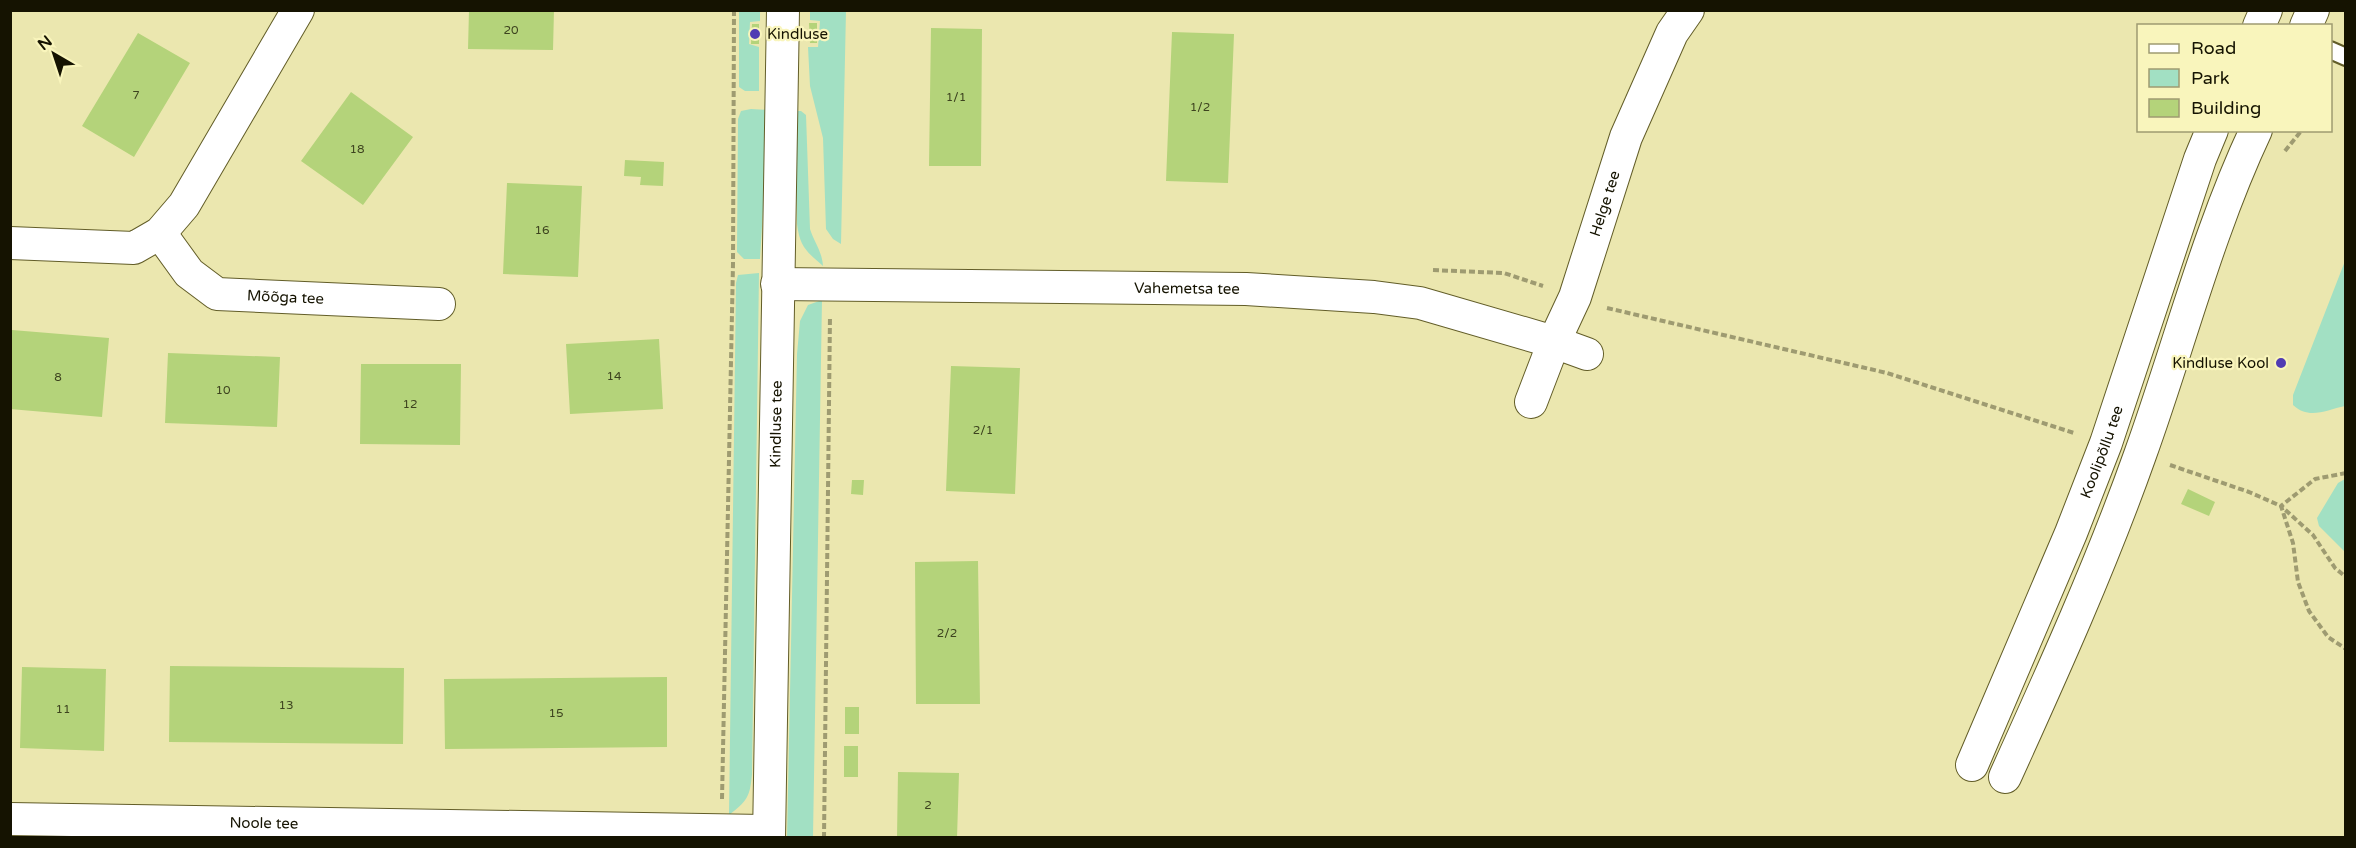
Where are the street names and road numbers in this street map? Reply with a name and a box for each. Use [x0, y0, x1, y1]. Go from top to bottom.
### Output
street label: Helge tee [1586, 168, 1624, 239]
street label: Vahemetsa tee [1134, 279, 1240, 298]
street label: Mõõga tee [247, 286, 324, 308]
street label: Kindluse tee [766, 380, 786, 468]
street label: Koolipõllu tee [2076, 403, 2127, 501]
street label: Noole tee [229, 813, 299, 833]

